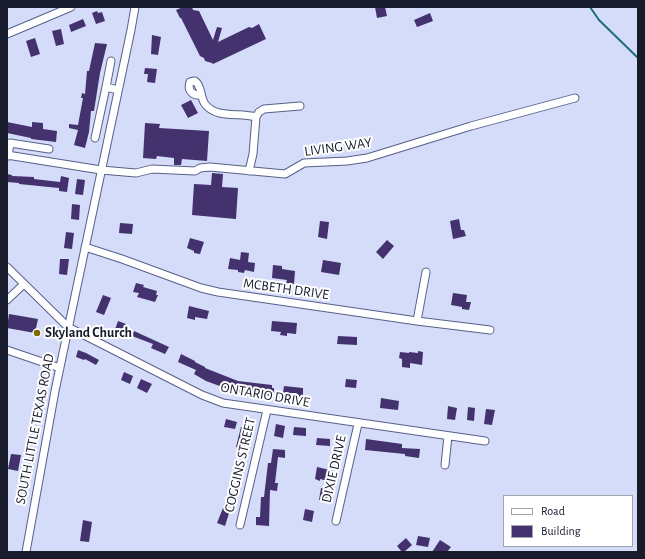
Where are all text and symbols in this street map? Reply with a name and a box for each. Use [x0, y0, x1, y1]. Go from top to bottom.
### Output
street label: LIVING WAY [303, 134, 373, 160]
street label: MCBETH DRIVE [242, 275, 330, 303]
place label: Skyland Church [45, 325, 132, 341]
marker: Skyland Church [32, 328, 42, 338]
street label: SOUTH LITTLE TEXAS ROAD [12, 352, 58, 506]
street label: ONTARIO DRIVE [219, 379, 311, 411]
street label: COGGINS STREET [221, 416, 259, 514]
street label: DIXIE DRIVE [318, 434, 350, 504]
legend [503, 495, 633, 547]
text: Road [541, 505, 565, 517]
text: Building [541, 525, 581, 537]

